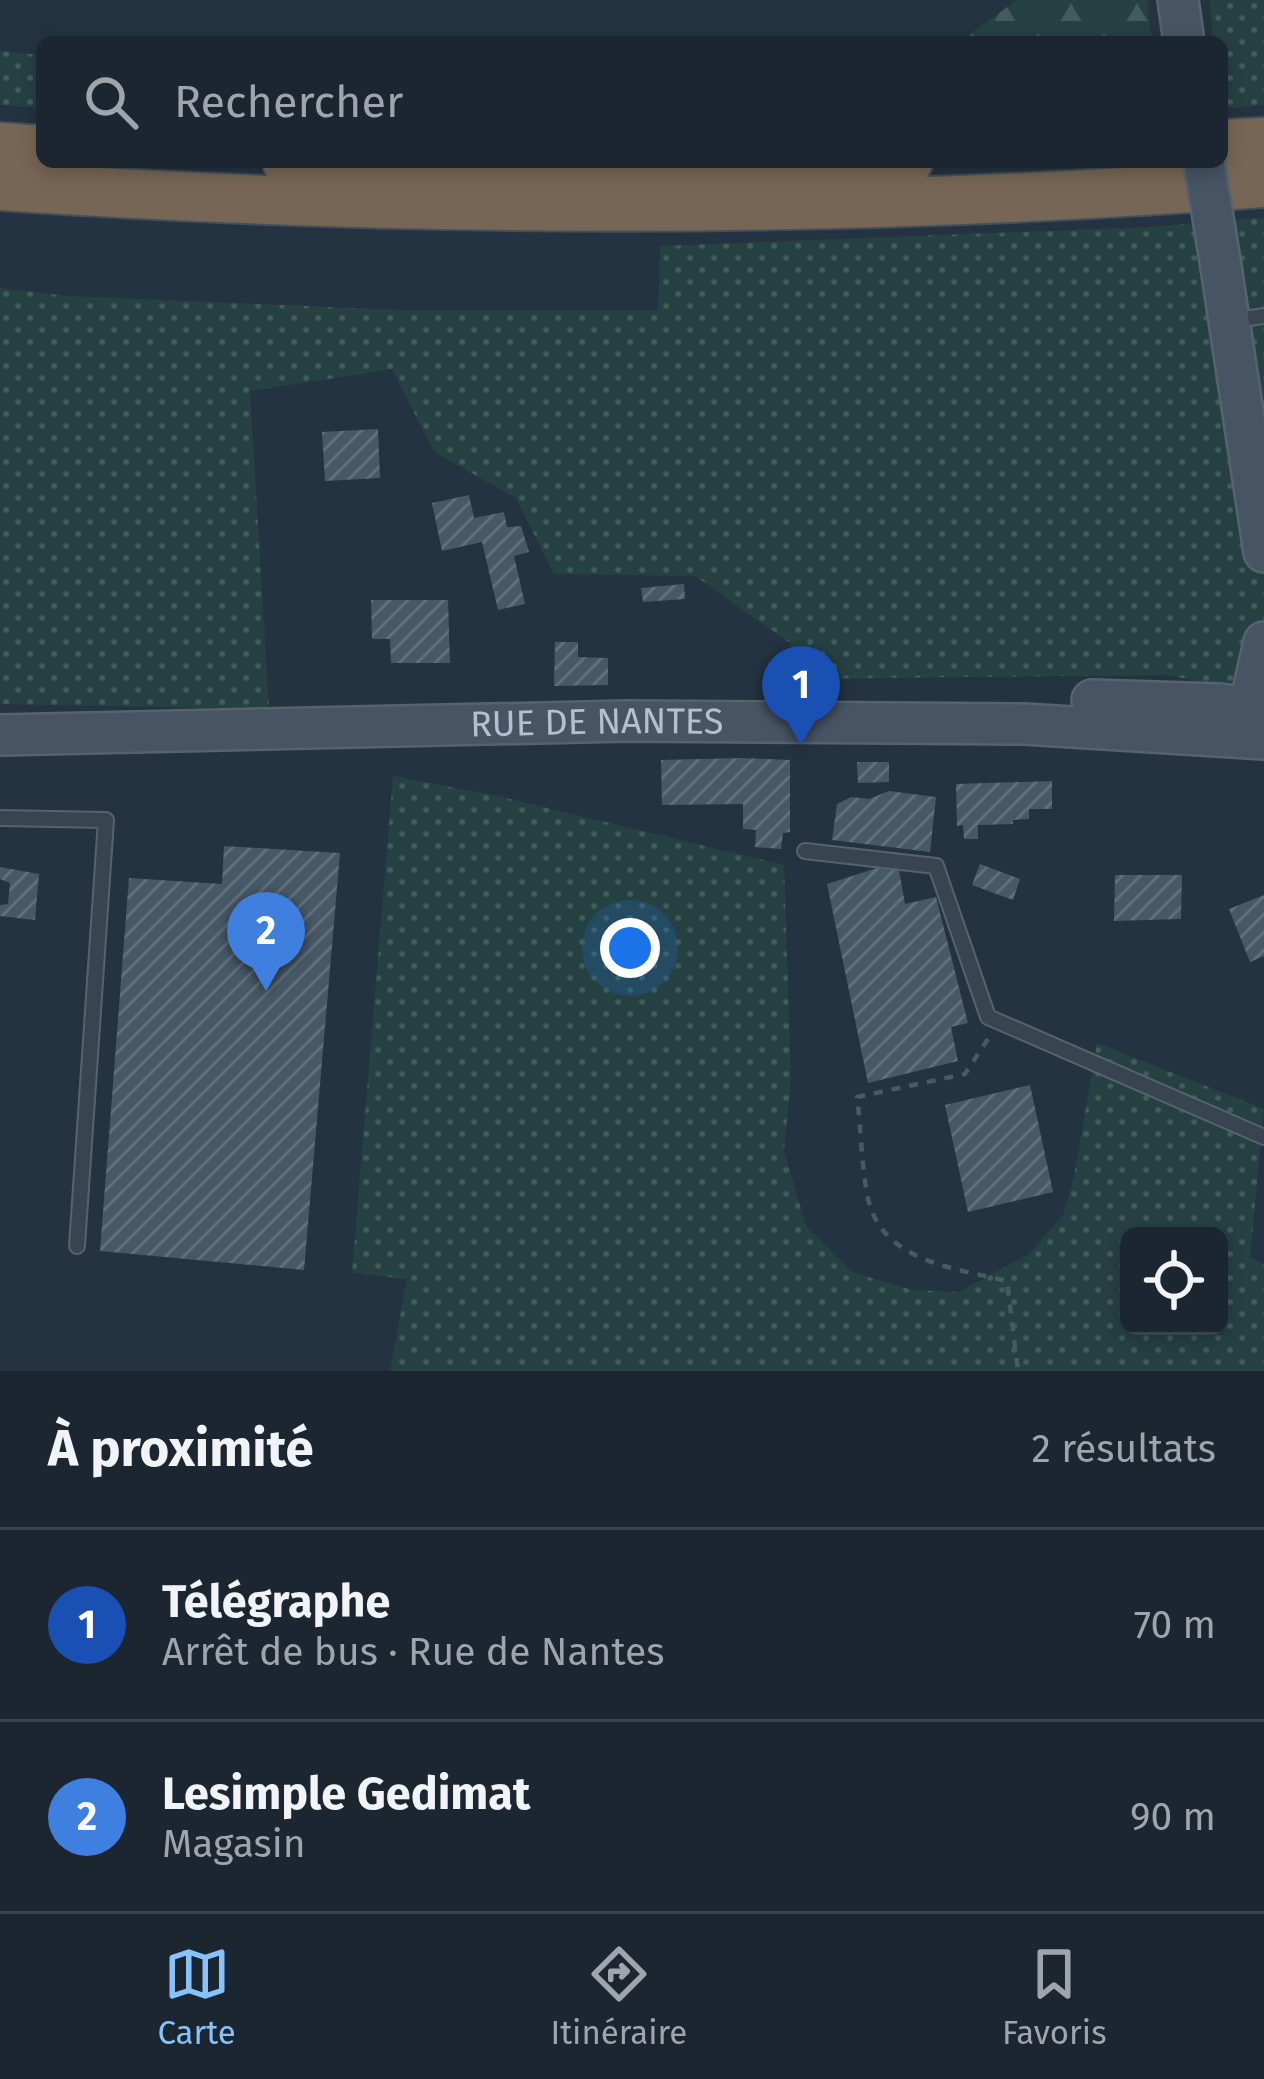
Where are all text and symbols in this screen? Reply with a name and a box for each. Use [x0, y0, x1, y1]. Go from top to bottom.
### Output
search box [36, 36, 1228, 168]
icon: search [78, 69, 144, 135]
text: Rechercher [174, 75, 403, 129]
pin: 1 [762, 646, 840, 745]
street label: RUE DE NANTES [470, 699, 724, 746]
pin: 2 [227, 892, 305, 991]
your location [600, 918, 660, 978]
map controls [1120, 1227, 1228, 1335]
button: locate [1120, 1227, 1228, 1335]
text: À proximité [48, 1418, 314, 1480]
text: 2 résultats [1032, 1426, 1216, 1472]
text: Télégraphe [162, 1575, 390, 1629]
text: 1 [78, 1602, 96, 1648]
text: 70 m [1134, 1602, 1216, 1648]
text: Arrêt de bus · Rue de Nantes [162, 1629, 664, 1675]
text: Lesimple Gedimat [162, 1767, 530, 1821]
text: 2 [77, 1794, 97, 1840]
text: 90 m [1130, 1794, 1216, 1840]
text: Magasin [162, 1821, 306, 1867]
tab: Carte [157, 1941, 236, 2053]
tab: Itinéraire [550, 1941, 687, 2053]
tab: Favoris [1002, 1941, 1107, 2053]

